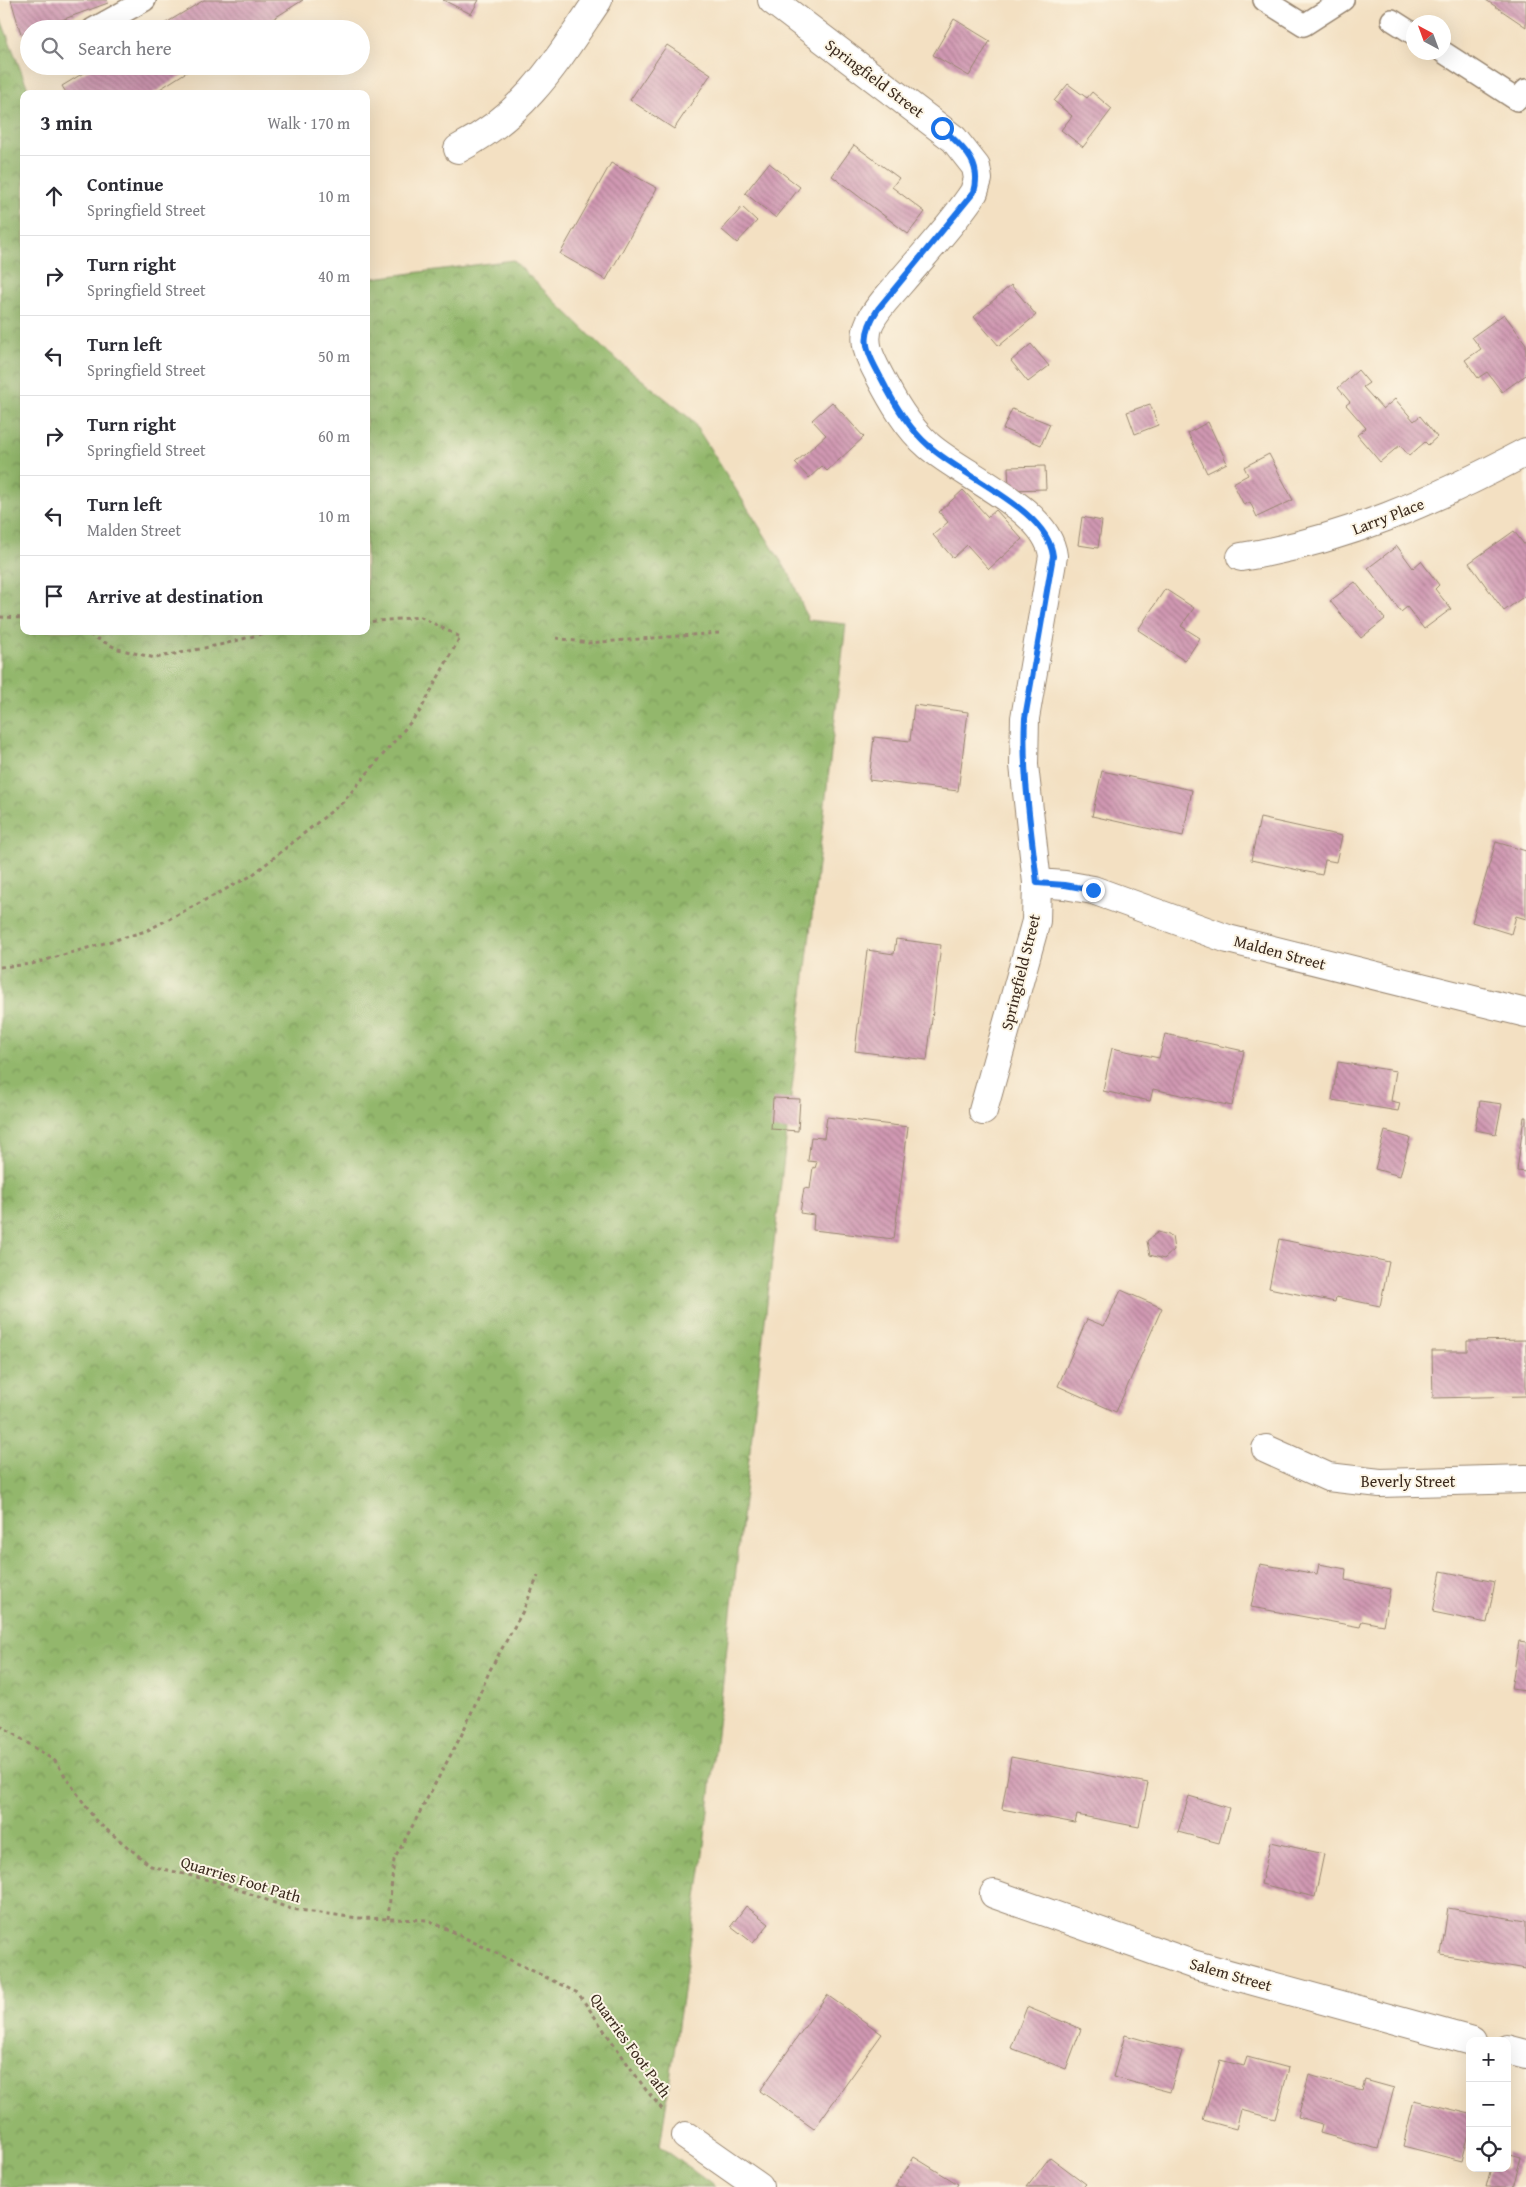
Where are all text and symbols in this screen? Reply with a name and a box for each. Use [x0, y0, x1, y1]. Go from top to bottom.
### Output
north arrow [1406, 15, 1451, 60]
search box [20, 20, 370, 75]
street label: Springfield Street [820, 33, 930, 123]
icon: search [38, 34, 66, 62]
text: Search here [78, 34, 172, 62]
text: 3 min [40, 107, 92, 138]
text: Walk · 170 m [267, 111, 350, 135]
route start [931, 117, 954, 140]
text: Continue [87, 170, 164, 198]
icon: ahead [40, 182, 68, 210]
text: 10 m [318, 184, 350, 208]
text: Springfield Street [87, 198, 206, 222]
text: Turn right [87, 250, 176, 278]
icon: right [40, 262, 68, 290]
text: 40 m [318, 264, 350, 288]
text: Springfield Street [87, 278, 206, 302]
text: Turn left [87, 330, 162, 358]
icon: left [40, 342, 68, 370]
text: 50 m [318, 344, 350, 368]
text: Springfield Street [87, 358, 206, 382]
text: Turn right [87, 410, 176, 438]
icon: right [40, 422, 68, 450]
text: 60 m [318, 424, 350, 448]
text: Springfield Street [87, 438, 206, 462]
text: Turn left [87, 490, 162, 518]
street label: Larry Place [1349, 491, 1427, 541]
icon: left [40, 502, 68, 530]
text: 10 m [318, 504, 350, 528]
text: Malden Street [87, 518, 181, 542]
icon: arrive [40, 582, 68, 610]
text: Arrive at destination [87, 582, 263, 610]
route end [1082, 879, 1105, 902]
street label: Springfield Street [994, 911, 1046, 1032]
street label: Malden Street [1231, 928, 1329, 976]
street label: Beverly Street [1361, 1469, 1456, 1493]
street label: Quarries Foot Path [178, 1849, 304, 1909]
street label: Salem Street [1187, 1951, 1275, 1997]
street label: Quarries Foot Path [585, 1988, 677, 2102]
map controls [1466, 2037, 1511, 2172]
button: + [1466, 2037, 1511, 2082]
button: − [1466, 2082, 1511, 2127]
button: locate [1466, 2127, 1511, 2172]

